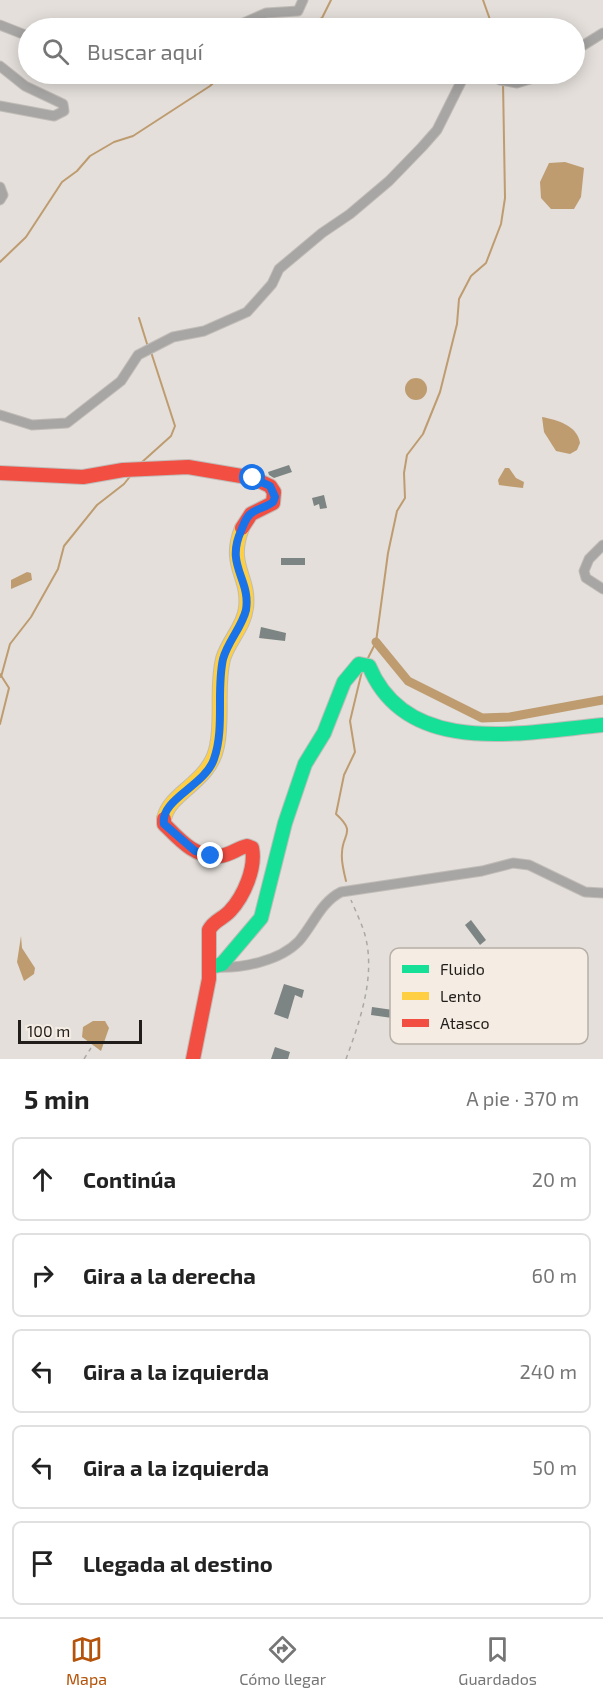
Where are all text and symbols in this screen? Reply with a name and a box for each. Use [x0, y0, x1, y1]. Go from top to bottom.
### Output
search box [18, 18, 585, 84]
icon: search [39, 35, 72, 68]
text: Buscar aquí [87, 38, 203, 64]
route start [239, 464, 265, 490]
route end [197, 842, 223, 868]
legend [390, 948, 588, 1044]
text: Fluido [440, 959, 485, 978]
text: Lento [440, 986, 481, 1005]
text: Atasco [440, 1013, 490, 1032]
scale bar [18, 1017, 142, 1044]
text: 100 m [27, 1021, 70, 1040]
text: 5 min [24, 1083, 90, 1114]
text: A pie · 370 m [466, 1086, 579, 1110]
icon: ahead [26, 1163, 59, 1196]
text: Continúa [83, 1166, 176, 1192]
text: 20 m [532, 1167, 577, 1191]
icon: right [26, 1259, 59, 1292]
text: Gira a la derecha [83, 1262, 256, 1288]
text: 60 m [532, 1263, 577, 1287]
icon: left [26, 1355, 59, 1388]
text: Gira a la izquierda [83, 1358, 269, 1384]
text: 240 m [519, 1359, 577, 1383]
icon: left [26, 1451, 59, 1484]
text: Gira a la izquierda [83, 1454, 269, 1480]
text: 50 m [532, 1455, 577, 1479]
icon: arrive [26, 1547, 59, 1580]
text: Llegada al destino [83, 1550, 273, 1576]
tab: Mapa [66, 1633, 107, 1688]
tab: Cómo llegar [239, 1633, 326, 1688]
tab: Guardados [458, 1633, 537, 1688]

